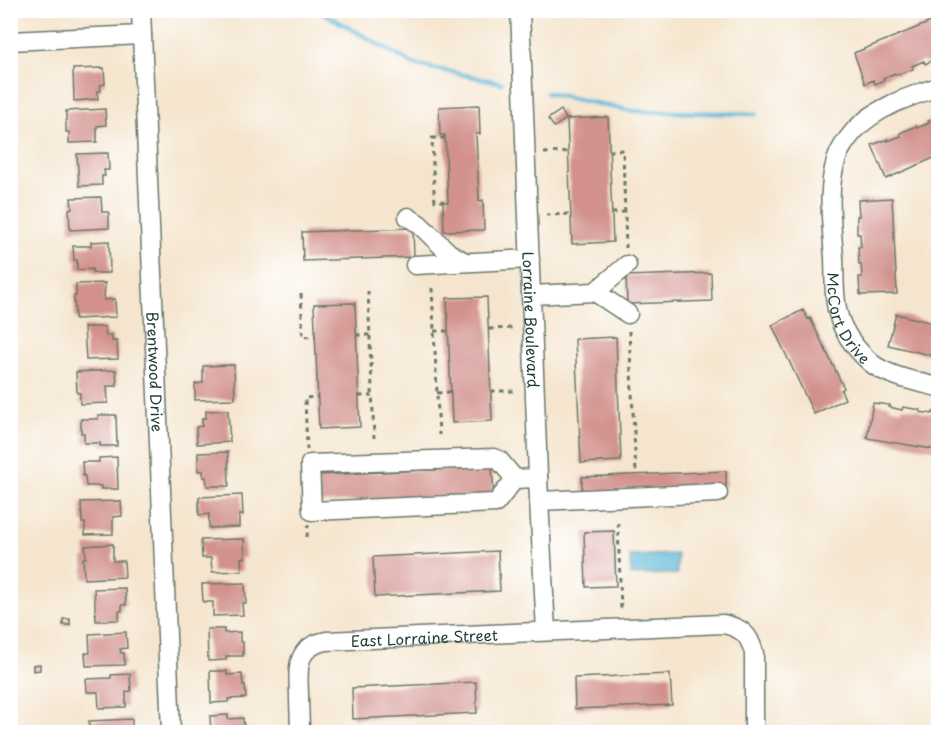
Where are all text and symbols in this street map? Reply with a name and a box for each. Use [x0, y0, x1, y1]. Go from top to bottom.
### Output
street label: Lorraine Boulevard [518, 251, 546, 388]
street label: McCort Drive [823, 272, 876, 368]
street label: Brentwood Drive [142, 311, 170, 432]
street label: East Lorraine Street [350, 622, 498, 651]

